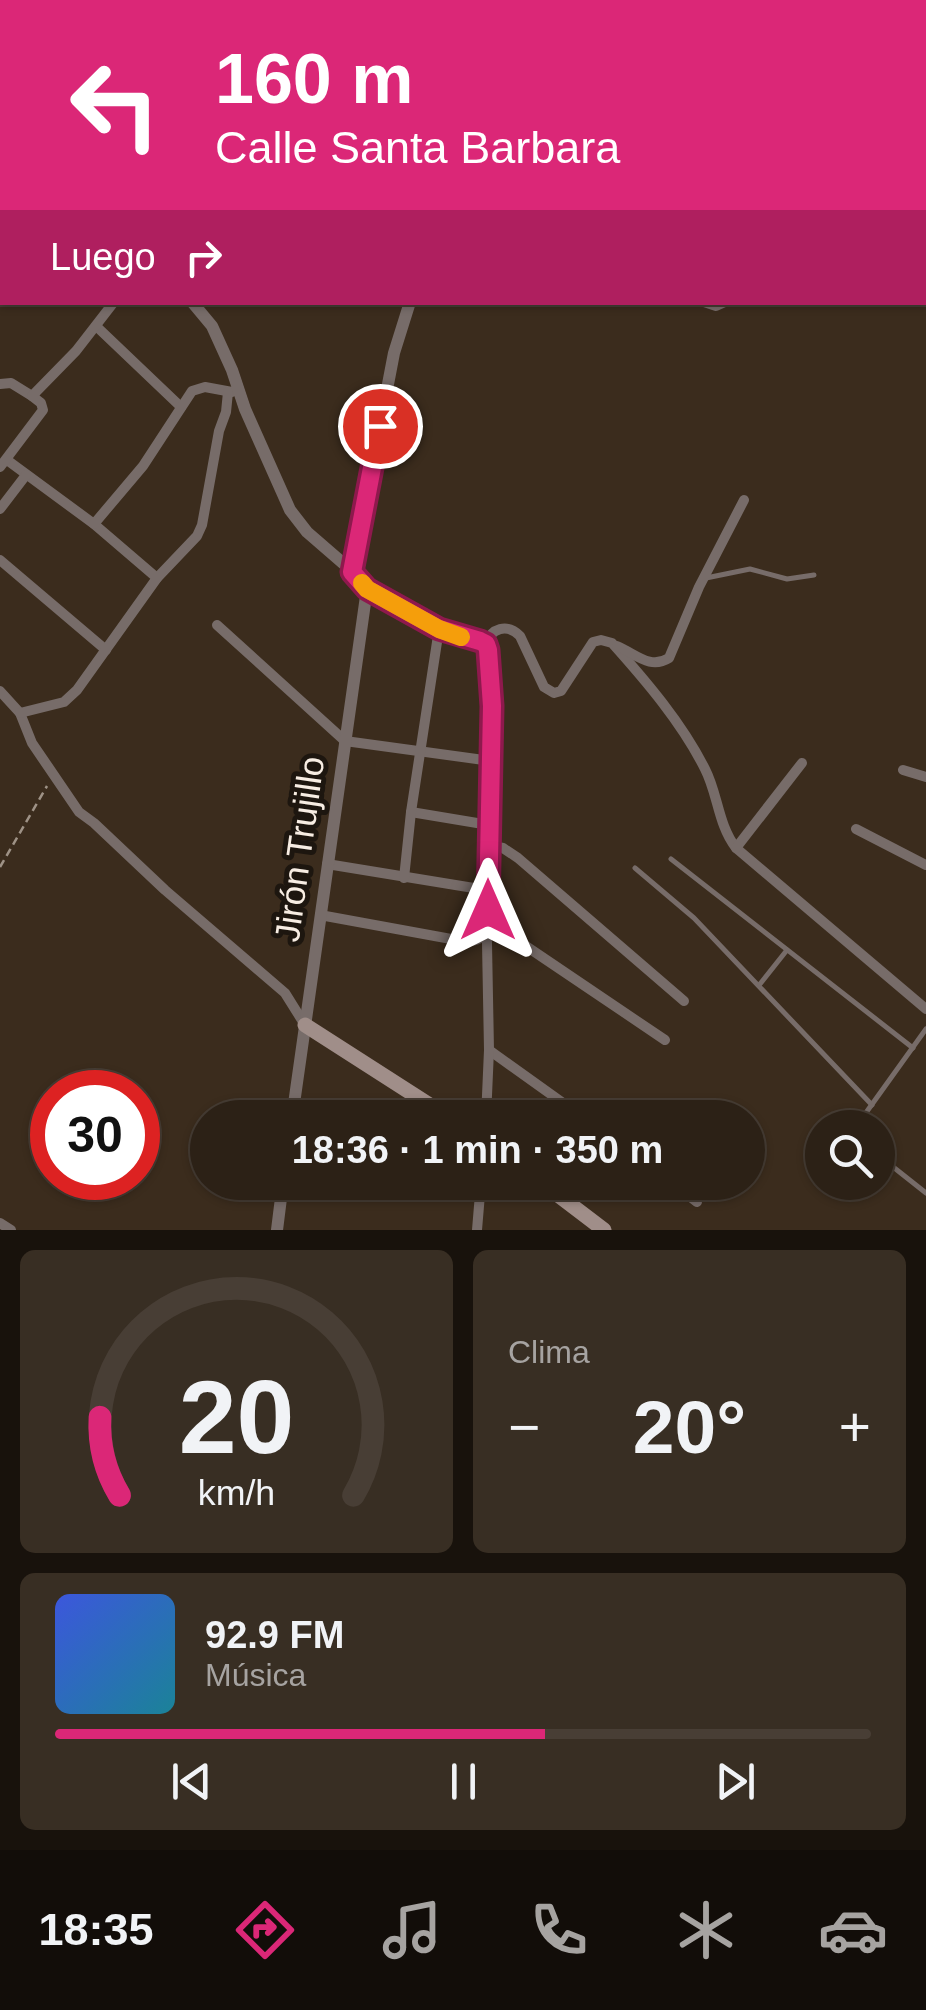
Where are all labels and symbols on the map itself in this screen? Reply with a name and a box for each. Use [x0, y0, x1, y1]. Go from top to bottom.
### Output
pin [338, 384, 423, 469]
street label: Jirón Trujillo [267, 754, 331, 944]
position arrow [436, 858, 540, 962]
speed limit sign: 30 [30, 1070, 160, 1200]

